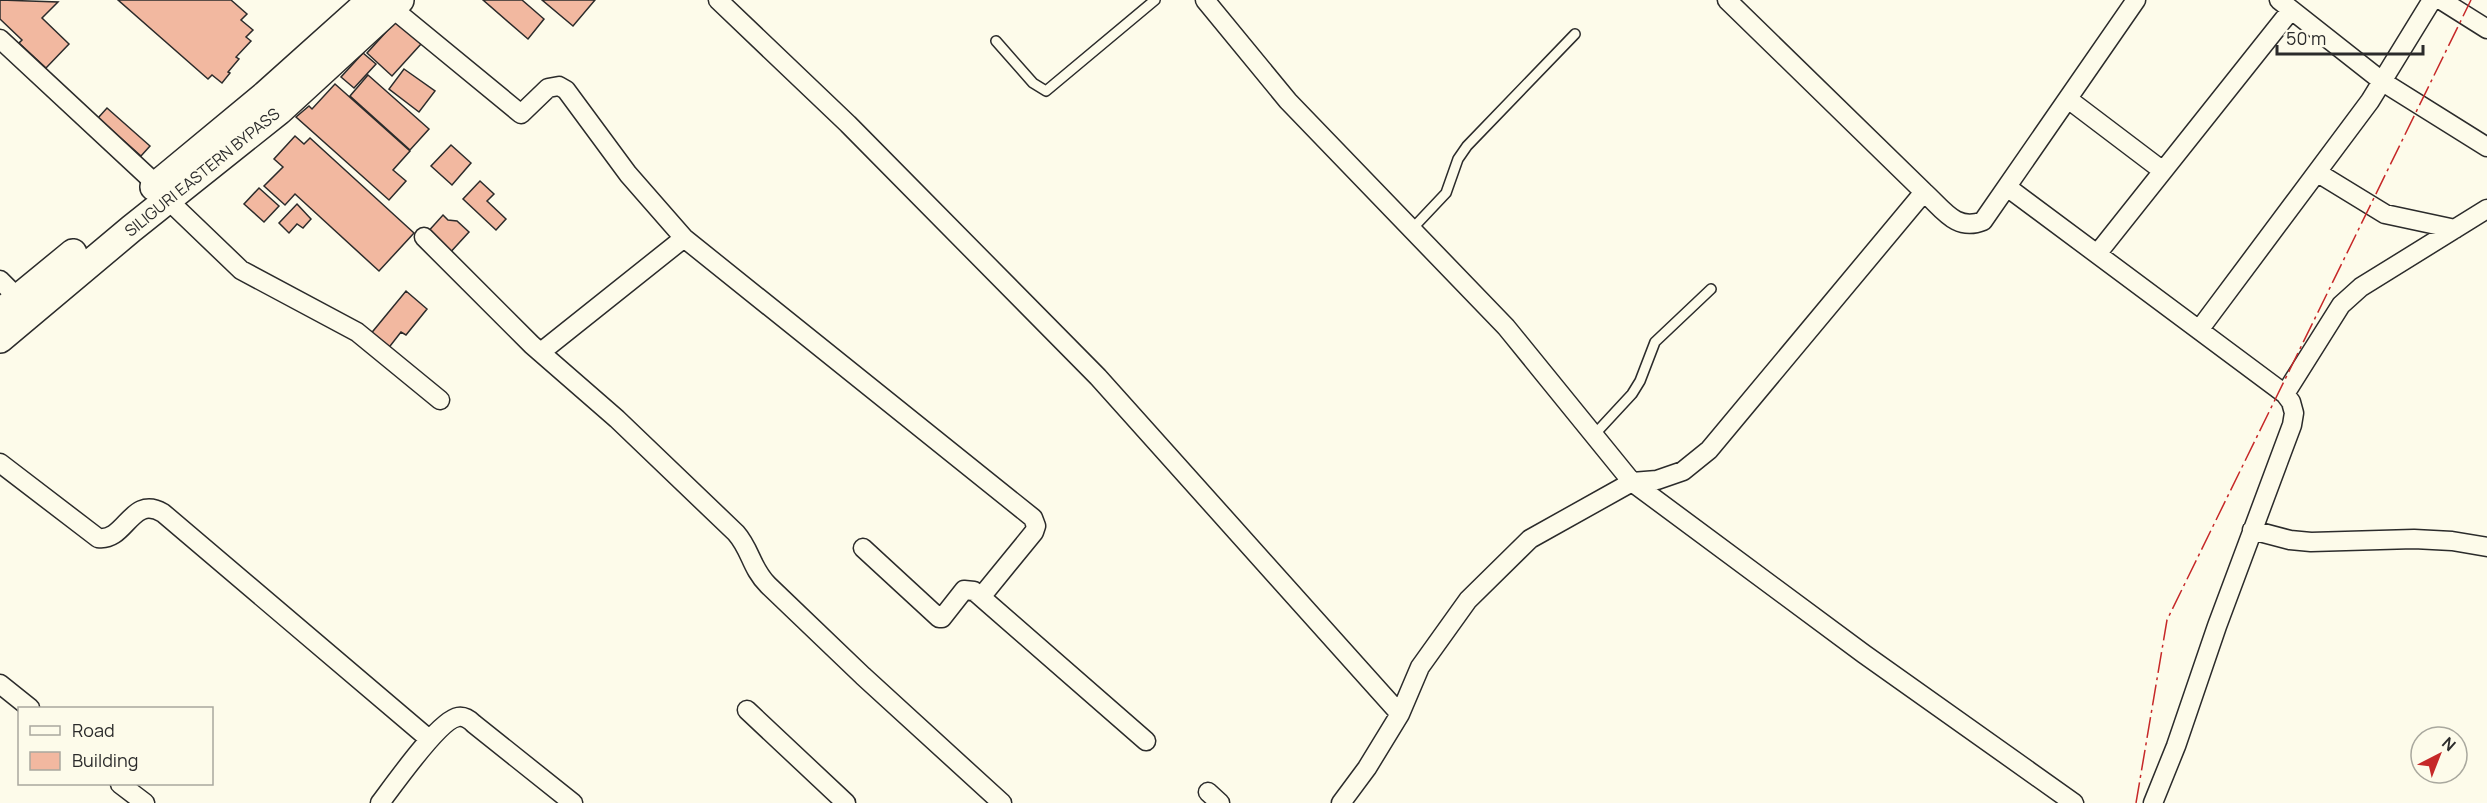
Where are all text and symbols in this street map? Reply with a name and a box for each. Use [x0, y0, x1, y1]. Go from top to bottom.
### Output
scale bar [2277, 18, 2422, 56]
text: 50 m [2286, 26, 2326, 50]
street label: SILIGURI EASTERN BYPASS [120, 102, 284, 241]
legend [18, 707, 213, 785]
text: Road [72, 718, 115, 742]
north arrow [2409, 725, 2469, 785]
text: N [2437, 732, 2461, 756]
text: Building [72, 748, 138, 772]

